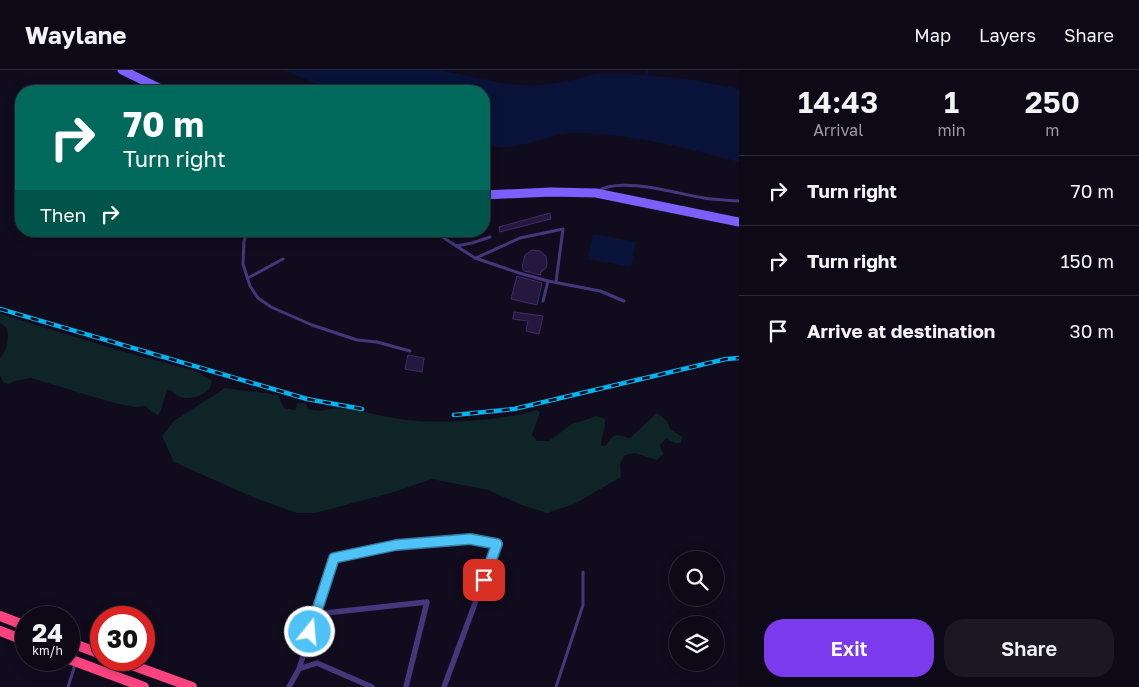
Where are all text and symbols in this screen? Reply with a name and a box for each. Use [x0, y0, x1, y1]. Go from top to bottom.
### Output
text: Waylane [25, 20, 126, 49]
text: Map [914, 24, 951, 46]
text: Layers [979, 24, 1036, 46]
text: Share [1064, 24, 1114, 46]
text: 14:43 [798, 84, 878, 120]
text: 1 [944, 84, 959, 120]
text: 250 [1025, 84, 1080, 120]
text: 70 m [123, 103, 204, 145]
icon: right [40, 105, 105, 170]
text: Arrival [813, 120, 863, 140]
text: min [937, 120, 966, 140]
text: m [1045, 120, 1059, 140]
text: Turn right [123, 145, 226, 172]
icon: right [764, 177, 792, 205]
text: Turn right [807, 179, 897, 202]
text: 70 m [1071, 179, 1114, 202]
icon: right [96, 200, 124, 228]
text: Then [40, 203, 86, 226]
icon: right [764, 247, 792, 275]
text: Turn right [807, 249, 897, 272]
text: 150 m [1060, 249, 1114, 272]
icon: arrive [764, 317, 792, 345]
text: Arrive at destination [807, 319, 995, 342]
text: 30 m [1070, 319, 1114, 342]
map controls [669, 551, 724, 671]
button: search [669, 551, 724, 606]
pin [463, 559, 505, 601]
icon: arrive [470, 566, 498, 594]
position arrow [283, 605, 335, 657]
speed limit sign: 30 [90, 606, 155, 671]
button: layers [669, 616, 724, 671]
text: 24 [32, 617, 63, 648]
button: Exit [764, 619, 934, 677]
button: Share [944, 619, 1114, 677]
text: km/h [32, 643, 63, 658]

